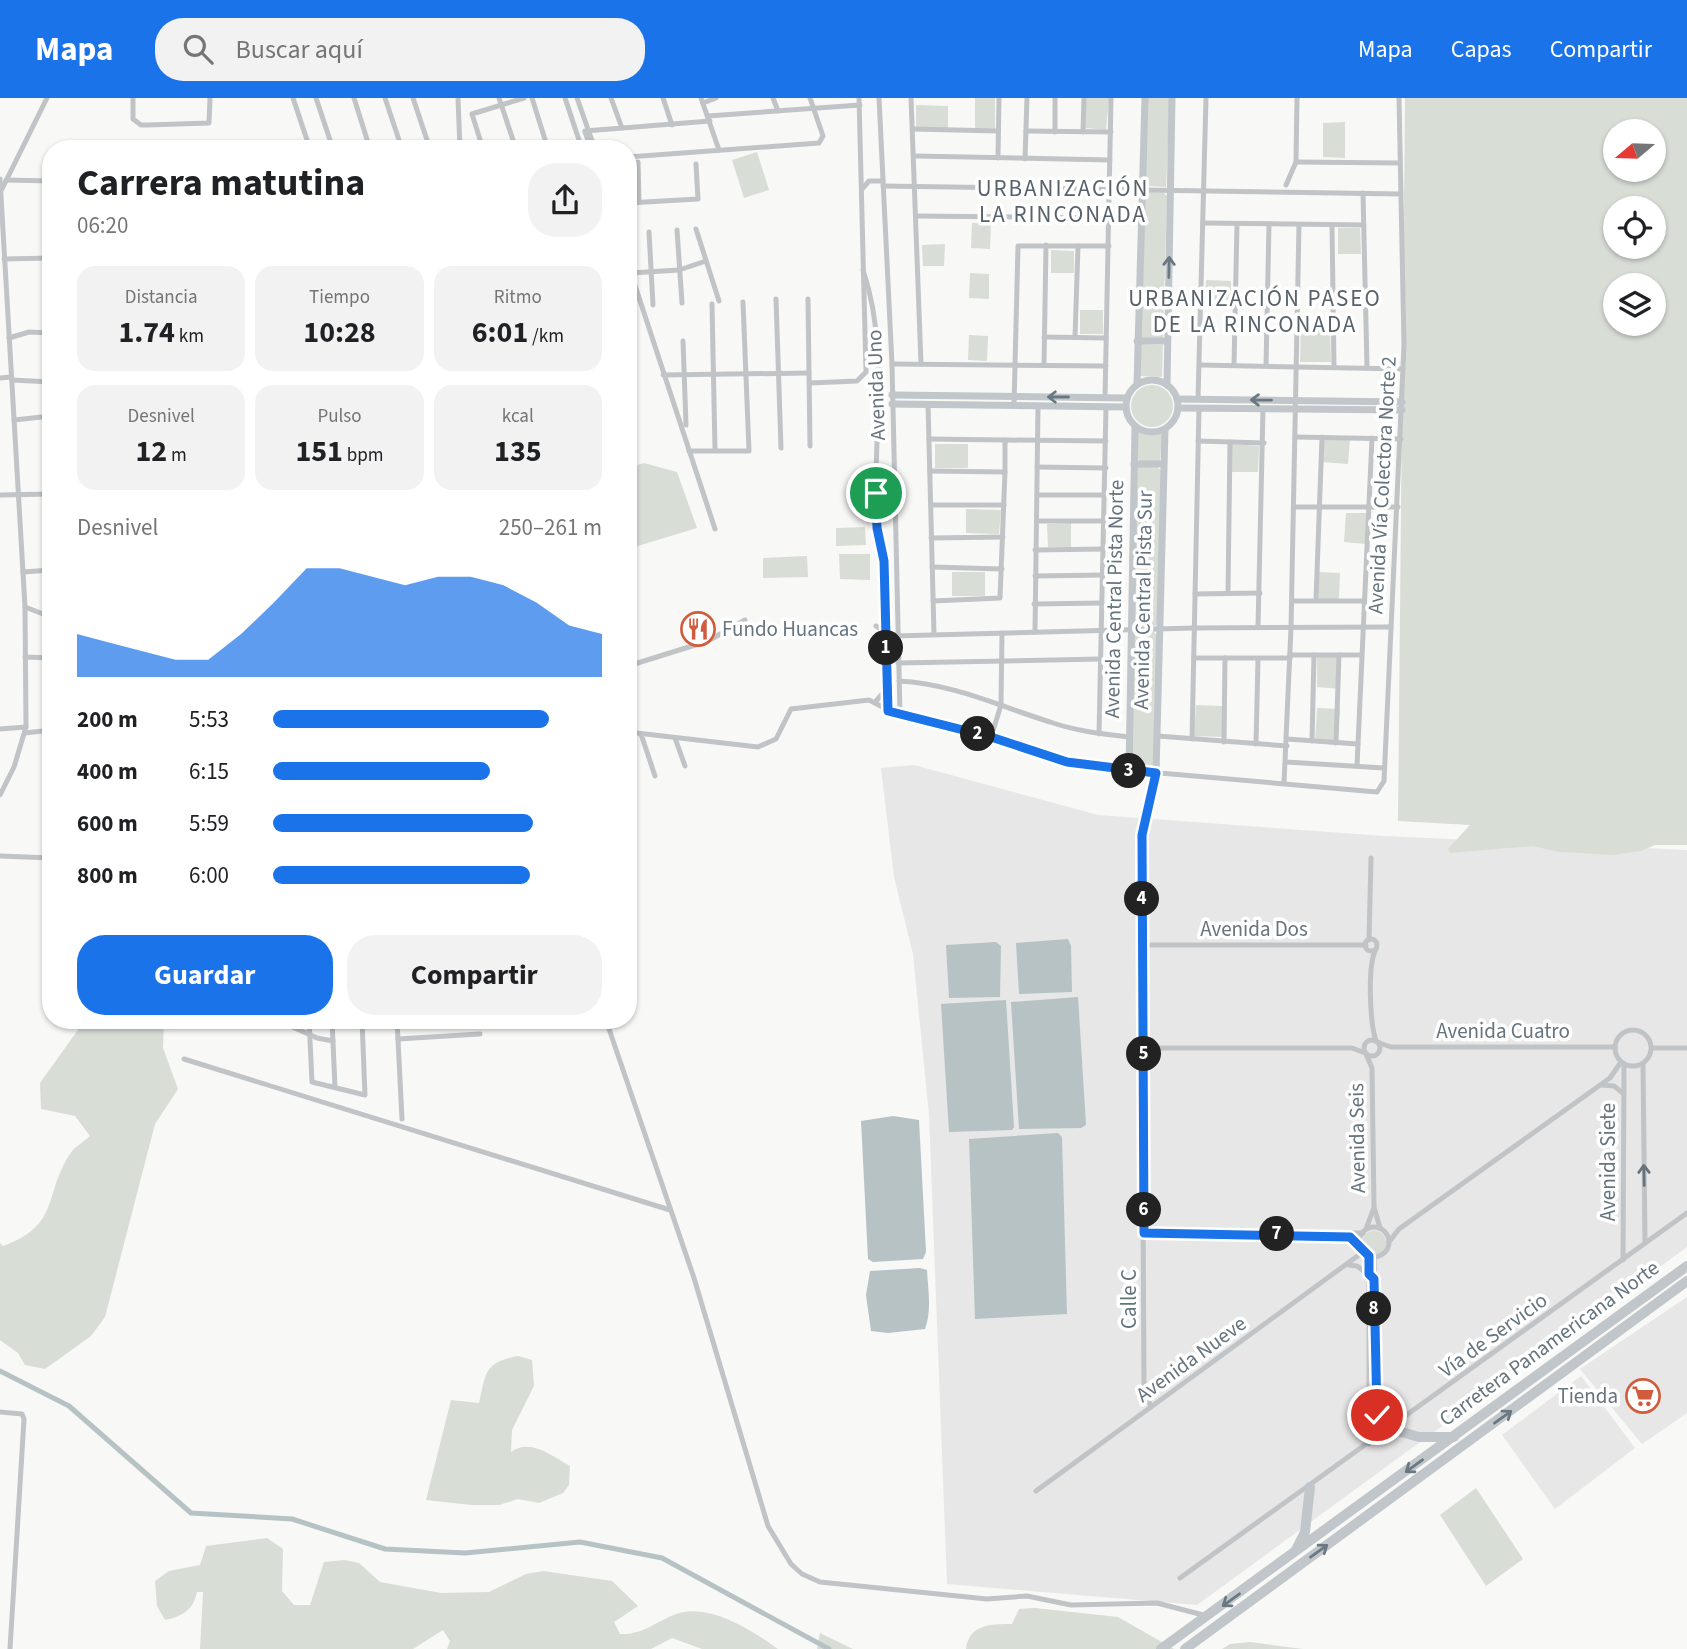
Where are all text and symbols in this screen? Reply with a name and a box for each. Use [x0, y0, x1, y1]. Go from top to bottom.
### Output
search box [155, 18, 645, 81]
text: Mapa [35, 26, 113, 73]
icon: search [179, 30, 217, 68]
text: Buscar aquí [235, 31, 363, 68]
text: Mapa [1358, 32, 1413, 67]
text: Capas [1451, 32, 1512, 67]
text: Compartir [1550, 32, 1652, 67]
north arrow [1603, 119, 1666, 182]
map controls [1603, 119, 1666, 336]
text: Carrera matutina [77, 156, 365, 210]
button: share [528, 163, 602, 237]
district label: URBANIZACIÓN LA RINCONADA [977, 172, 1149, 231]
button: locate [1603, 196, 1666, 259]
text: 06:20 [77, 209, 128, 242]
one-way arrow [1162, 256, 1176, 279]
button: layers [1603, 273, 1666, 336]
district label: URBANIZACIÓN PASEO DE LA RINCONADA [1128, 282, 1382, 341]
text: Distancia [125, 284, 198, 311]
text: Tiempo [309, 284, 370, 311]
text: Ritmo [494, 284, 542, 311]
text: 1.74 [118, 311, 175, 354]
text: 10:28 [303, 311, 376, 354]
text: 6:01 [472, 311, 528, 354]
text: km [175, 323, 204, 350]
text: /km [528, 323, 564, 350]
street label: Avenida Uno [859, 329, 893, 441]
street label: Avenida Vía Colectora Norte 2 [1360, 355, 1404, 615]
one-way arrow [1047, 390, 1070, 404]
one-way arrow [1249, 393, 1272, 407]
text: Desnivel [128, 403, 195, 430]
text: Pulso [317, 403, 362, 430]
text: kcal [502, 403, 534, 430]
text: 12 [136, 430, 167, 473]
text: 151 [295, 430, 343, 473]
text: 135 [494, 430, 542, 473]
text: m [167, 442, 187, 469]
text: bpm [343, 442, 384, 469]
pin [846, 463, 906, 523]
icon: arrive [857, 474, 895, 512]
street label: Avenida Central Pista Norte [1097, 479, 1131, 719]
street label: Avenida Central Pista Sur [1126, 489, 1160, 710]
text: Desnivel [77, 511, 158, 544]
text: 250–261 m [499, 511, 602, 544]
restaurant icon: Fundo Huancas [679, 610, 717, 648]
place label: Fundo Huancas [722, 614, 858, 644]
pin: 1 [868, 630, 903, 666]
text: 1 [880, 634, 891, 661]
text: 200 m [77, 703, 138, 736]
text: 5:53 [189, 703, 229, 736]
pin: 2 [960, 716, 996, 752]
text: 2 [972, 720, 983, 747]
pin: 3 [1112, 754, 1146, 788]
text: 400 m [77, 755, 138, 788]
text: 6:15 [189, 755, 229, 788]
text: 3 [1123, 757, 1134, 784]
text: 600 m [77, 807, 138, 840]
text: 5:59 [189, 807, 229, 840]
text: 800 m [77, 859, 138, 892]
text: 6:00 [189, 859, 229, 892]
pin: 4 [1124, 882, 1160, 916]
text: 4 [1136, 885, 1147, 912]
street label: Avenida Dos [1200, 914, 1308, 944]
button: Guardar [77, 935, 333, 1015]
button: Compartir [347, 935, 602, 1015]
street label: Avenida Cuatro [1436, 1016, 1570, 1046]
pin: 5 [1126, 1037, 1162, 1072]
text: 5 [1138, 1040, 1149, 1067]
street label: Avenida Seis [1341, 1083, 1373, 1193]
street label: Avenida Siete [1593, 1103, 1623, 1221]
one-way arrow [1637, 1164, 1651, 1187]
pin: 6 [1126, 1192, 1162, 1228]
text: 6 [1138, 1196, 1149, 1223]
pin: 7 [1260, 1216, 1294, 1252]
text: 7 [1271, 1220, 1282, 1247]
street label: Carretera Panamericana Norte [1433, 1253, 1665, 1433]
street label: Calle C [1114, 1269, 1144, 1329]
street label: Vía de Servicio [1432, 1285, 1554, 1385]
pin: 8 [1356, 1292, 1392, 1326]
text: 8 [1368, 1295, 1379, 1322]
street label: Avenida Nueve [1130, 1309, 1252, 1409]
supermarket icon: Tienda [1624, 1377, 1662, 1415]
place label: Tienda [1557, 1381, 1618, 1411]
pin [1347, 1385, 1407, 1445]
icon: check [1358, 1396, 1396, 1434]
one-way arrow [1493, 1410, 1512, 1424]
one-way arrow [1406, 1458, 1424, 1473]
one-way arrow [1309, 1544, 1328, 1558]
one-way arrow [1222, 1592, 1241, 1607]

